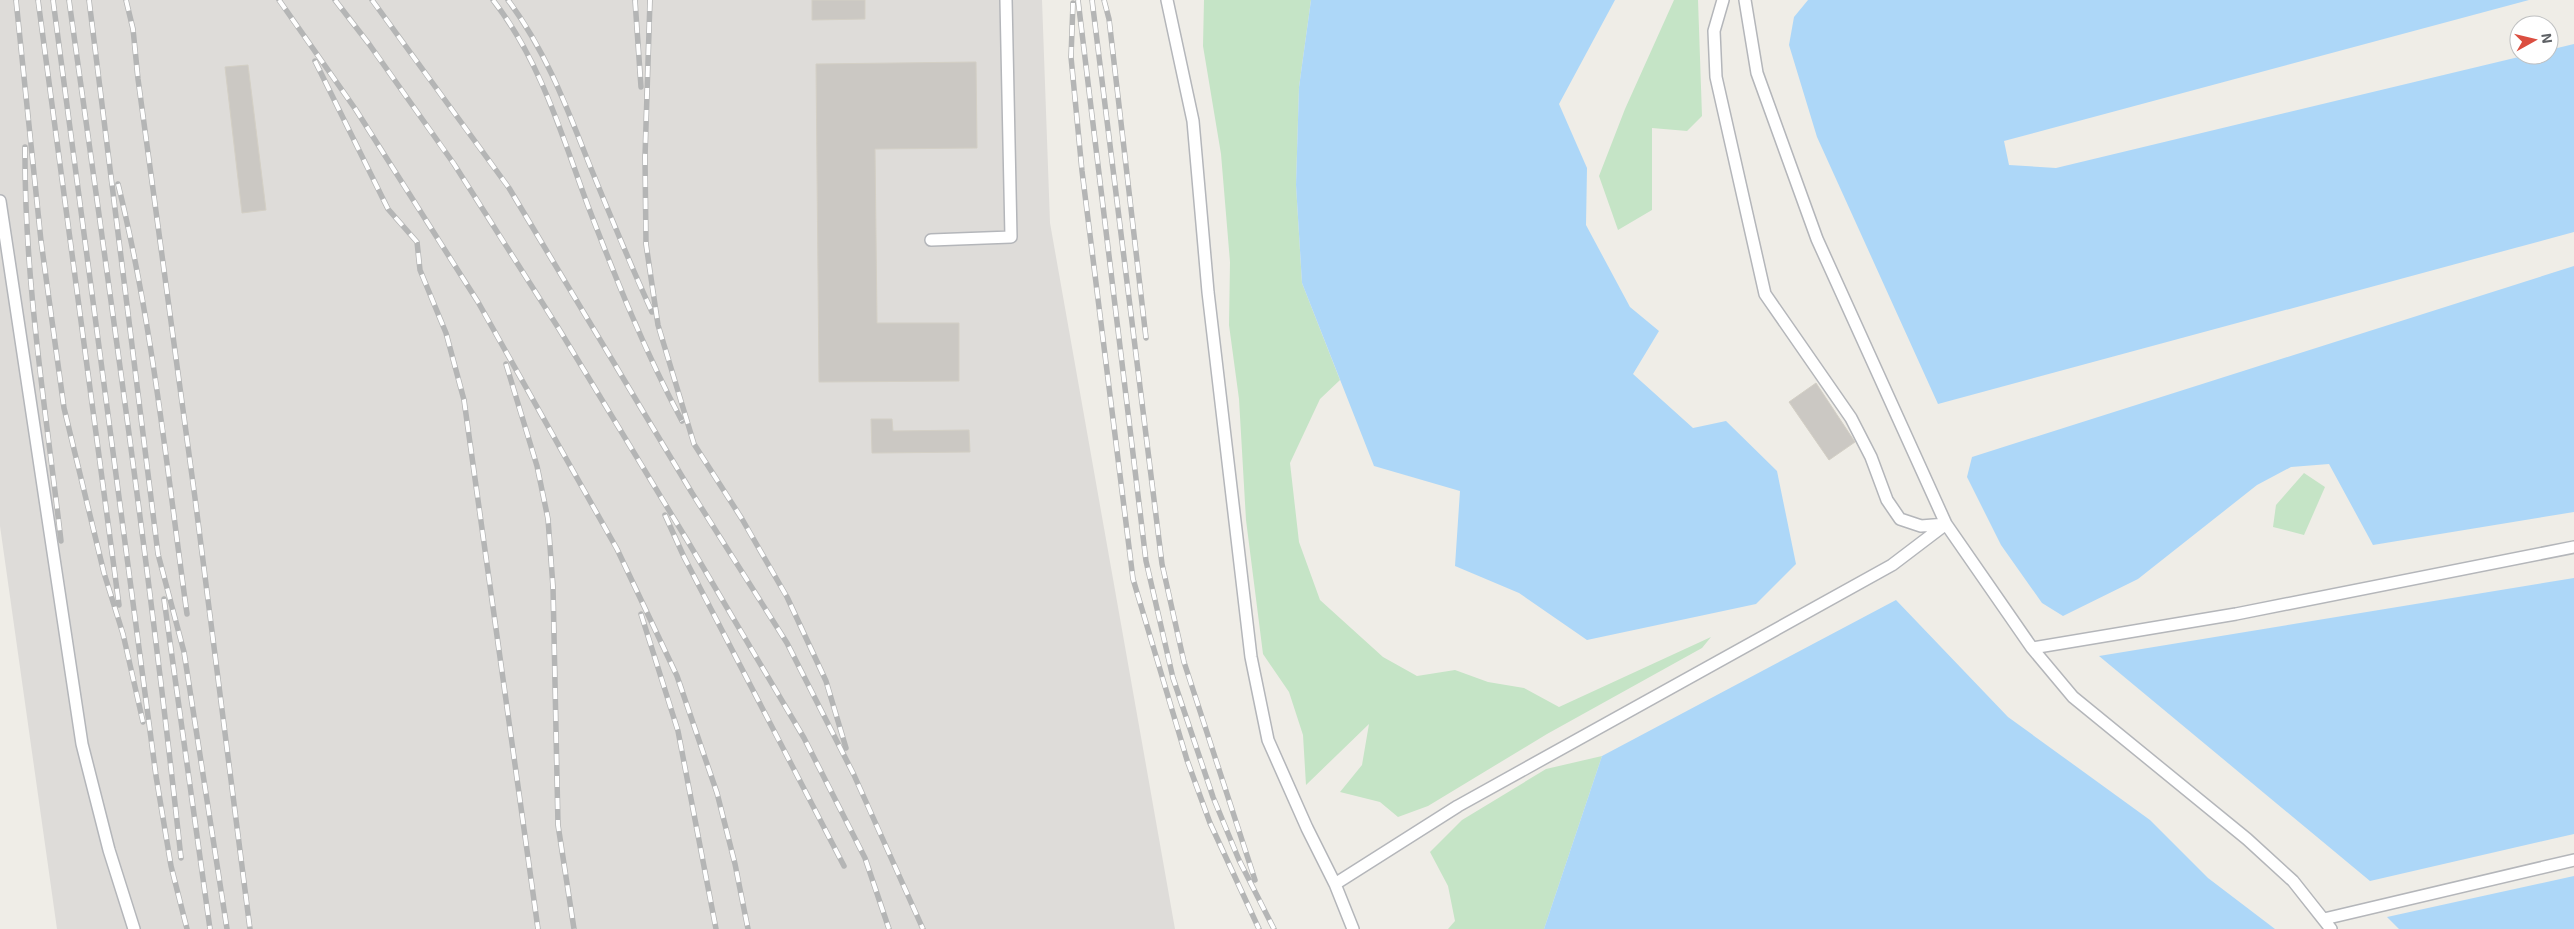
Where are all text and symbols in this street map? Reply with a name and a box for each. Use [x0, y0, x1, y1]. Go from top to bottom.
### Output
north arrow [2509, 15, 2559, 65]
text: N [2538, 32, 2556, 44]

